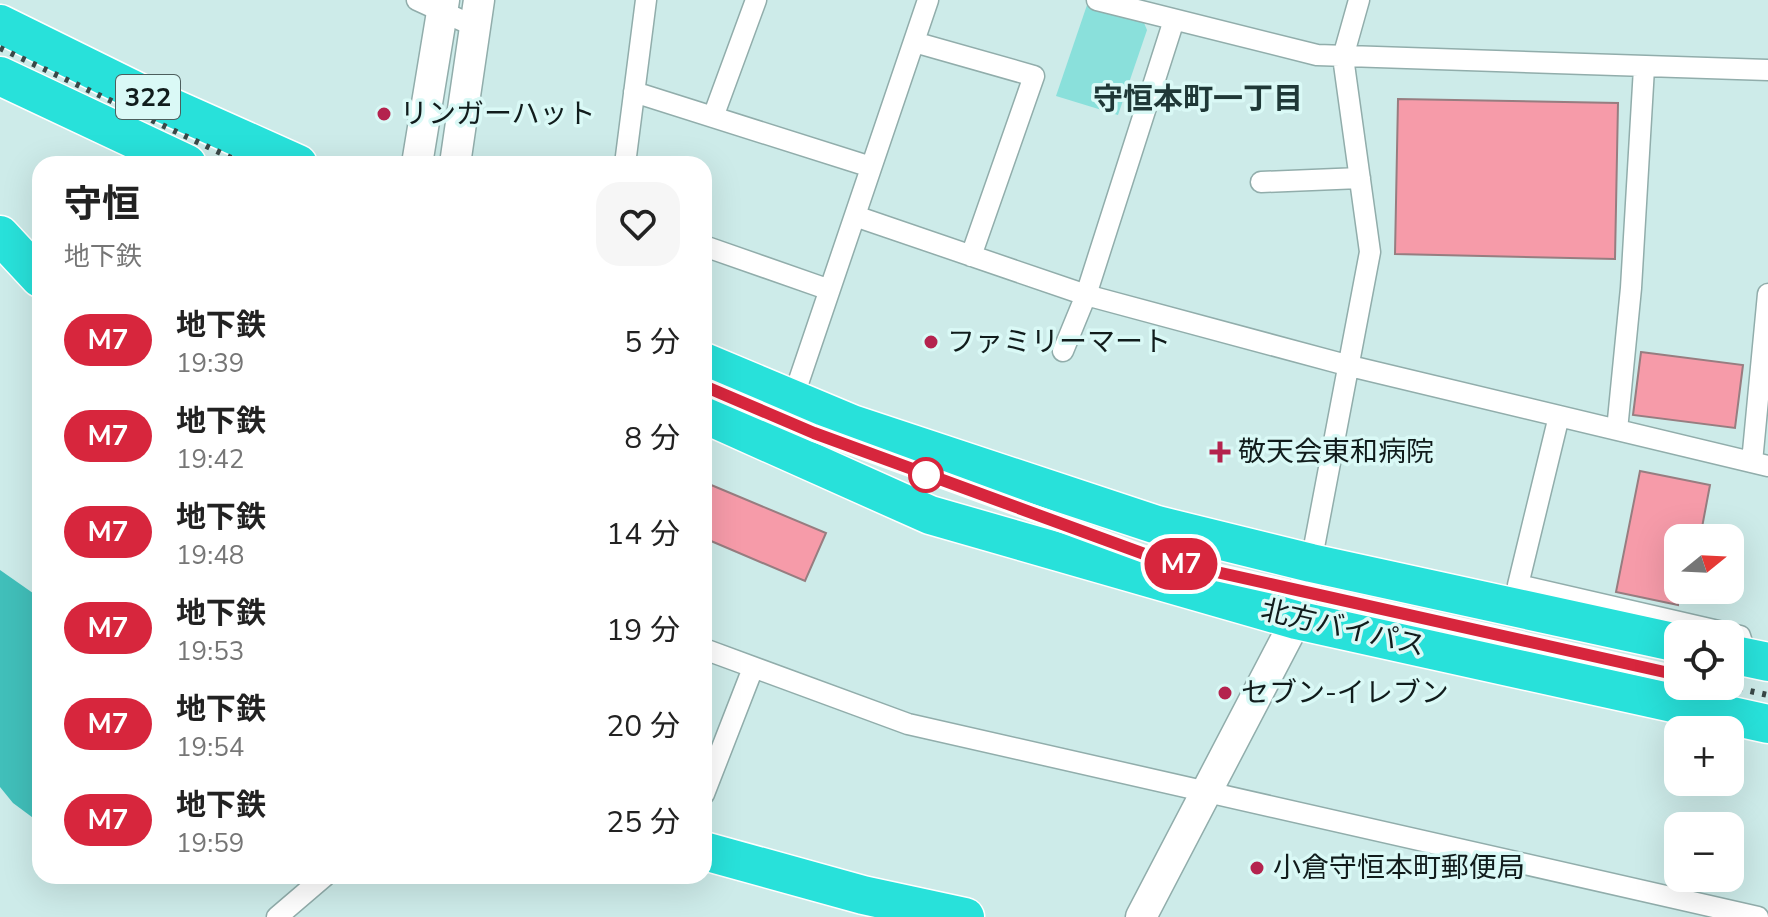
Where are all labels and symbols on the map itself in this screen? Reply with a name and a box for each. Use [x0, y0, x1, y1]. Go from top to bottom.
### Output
road number: 322 [116, 75, 180, 119]
district label: 守恒本町一丁目 [1093, 79, 1303, 120]
place label: リンガーハット [400, 95, 595, 133]
marker: リンガーハット [375, 105, 393, 123]
place label: ファミリーマート [947, 323, 1171, 361]
marker: ファミリーマート [922, 333, 940, 351]
place label: 敬天会東和病院 [1238, 433, 1434, 471]
marker: 敬天会東和病院 [1209, 441, 1231, 463]
unlabelled marker [909, 458, 943, 492]
north arrow [1664, 524, 1744, 604]
line badge: M7 [1145, 538, 1217, 590]
street label: 北方バイパス [1257, 591, 1429, 665]
place label: セブン-イレブン [1241, 674, 1449, 712]
marker: セブン-イレブン [1216, 684, 1234, 702]
place label: 小倉守恒本町郵便局 [1273, 849, 1525, 887]
marker: 小倉守恒本町郵便局 [1248, 859, 1266, 877]

